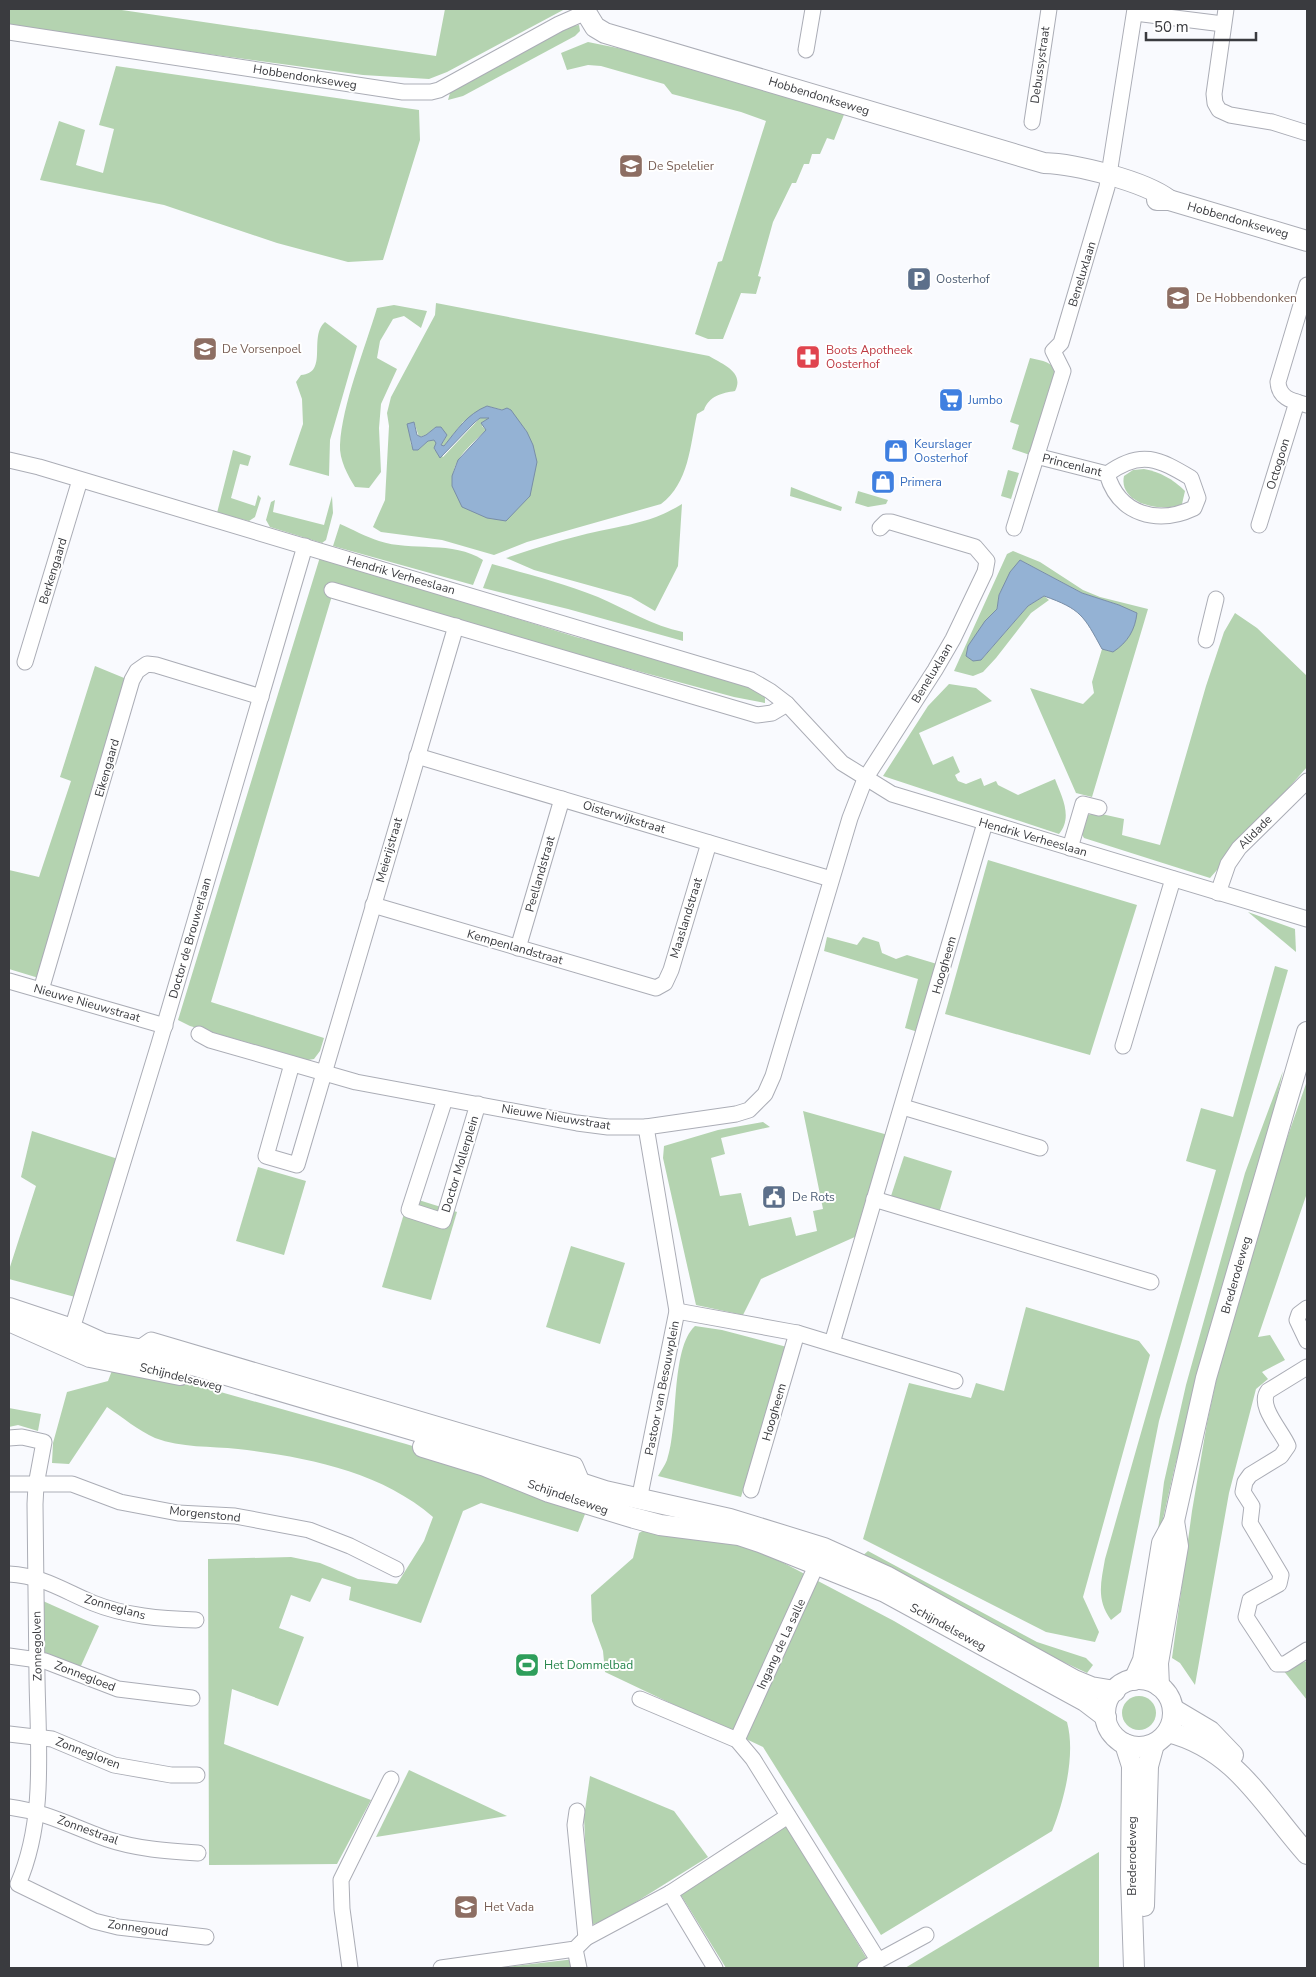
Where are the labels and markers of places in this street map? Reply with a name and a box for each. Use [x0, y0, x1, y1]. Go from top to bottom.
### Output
school or university icon: De Spelelier [618, 153, 644, 179]
place label: De Spelelier [648, 158, 715, 174]
parking icon: Oosterhof [906, 266, 932, 292]
place label: Oosterhof [936, 271, 991, 287]
school or university icon: De Hobbendonken [1165, 285, 1191, 311]
place label: De Hobbendonken [1196, 290, 1297, 306]
school or university icon: De Vorsenpoel [192, 336, 218, 362]
place label: De Vorsenpoel [222, 341, 302, 357]
place label: Boots Apotheek Oosterhof [826, 342, 914, 372]
pharmacy icon: Boots Apotheek Oosterhof [795, 344, 821, 370]
supermarket icon: Jumbo [938, 387, 964, 413]
place label: Jumbo [967, 392, 1003, 408]
place label: Keurslager Oosterhof [914, 436, 973, 466]
shop icon: Keurslager Oosterhof [883, 438, 909, 464]
shop icon: Primera [870, 469, 896, 495]
place label: Primera [900, 474, 942, 490]
public building icon: De Rots [761, 1184, 787, 1210]
place label: De Rots [792, 1189, 835, 1205]
sports icon: Het Dommelbad [514, 1652, 540, 1678]
place label: Het Dommelbad [544, 1657, 633, 1673]
school or university icon: Het Vada [453, 1894, 479, 1920]
place label: Het Vada [484, 1899, 534, 1915]

